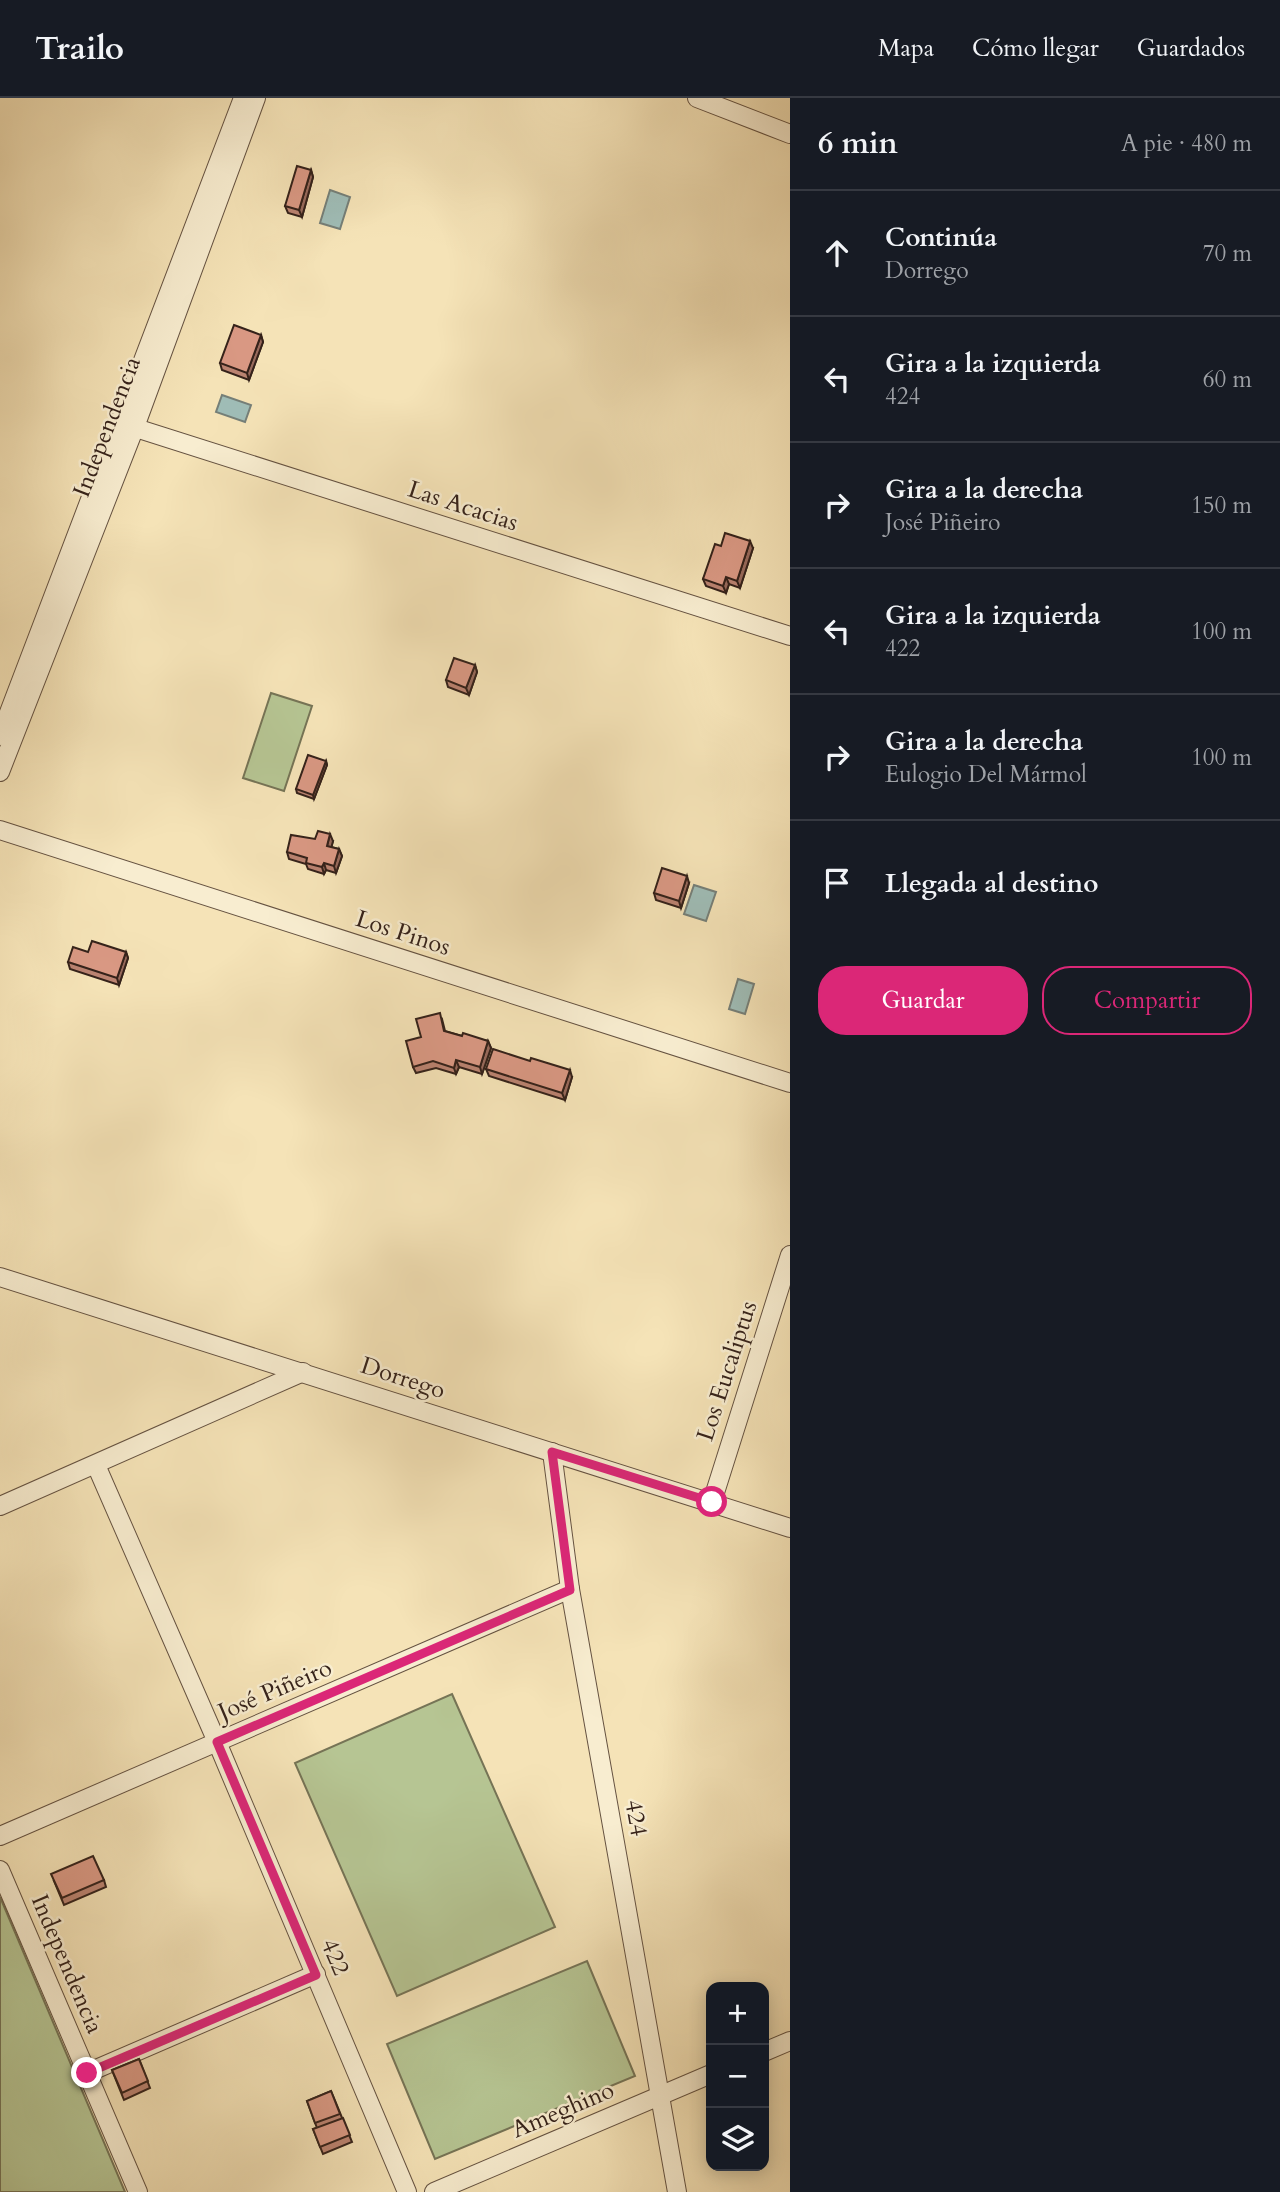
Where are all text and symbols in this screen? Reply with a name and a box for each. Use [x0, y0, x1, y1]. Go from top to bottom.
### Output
text: Trailo [35, 26, 124, 71]
text: Mapa [878, 32, 934, 65]
text: Cómo llegar [972, 32, 1099, 65]
text: Guardados [1137, 32, 1245, 65]
text: 6 min [818, 123, 898, 164]
text: A pie · 480 m [1121, 128, 1252, 159]
text: Continúa [885, 220, 997, 255]
icon: ahead [818, 234, 856, 272]
text: 70 m [1203, 238, 1252, 269]
text: Dorrego [885, 255, 969, 286]
text: Gira a la izquierda [885, 346, 1101, 381]
street label: Independencia [65, 351, 149, 502]
icon: left [818, 360, 856, 398]
text: 60 m [1203, 364, 1252, 395]
text: 424 [885, 381, 920, 412]
text: Gira a la derecha [885, 472, 1083, 507]
street label: Las Acacias [404, 473, 522, 539]
icon: right [818, 486, 856, 524]
text: 150 m [1191, 490, 1252, 521]
text: José Piñeiro [885, 507, 1000, 538]
text: Gira a la izquierda [885, 598, 1101, 633]
icon: left [818, 612, 856, 650]
text: 100 m [1191, 616, 1252, 647]
text: 422 [885, 633, 920, 664]
text: Gira a la derecha [885, 724, 1083, 759]
icon: right [818, 738, 856, 776]
text: 100 m [1191, 742, 1252, 773]
text: Eulogio Del Mármol [885, 759, 1087, 790]
icon: arrive [818, 864, 856, 902]
text: Llegada al destino [885, 866, 1099, 901]
street label: Los Pinos [352, 902, 454, 964]
button: Guardar [818, 966, 1028, 1035]
button: Compartir [1042, 966, 1252, 1035]
street label: Los Eucaliptus [689, 1297, 765, 1445]
street label: Dorrego [356, 1349, 450, 1407]
route start [696, 1486, 727, 1517]
street label: José Piñeiro [210, 1651, 337, 1730]
street label: 424 [617, 1797, 655, 1839]
street label: Independencia [23, 1889, 111, 2039]
street label: 422 [313, 1934, 357, 1980]
map controls [706, 1982, 769, 2171]
button: + [706, 1982, 769, 2045]
button: − [706, 2045, 769, 2108]
route end [71, 2057, 102, 2088]
street label: Ameghino [507, 2074, 619, 2146]
button: layers [706, 2108, 769, 2171]

